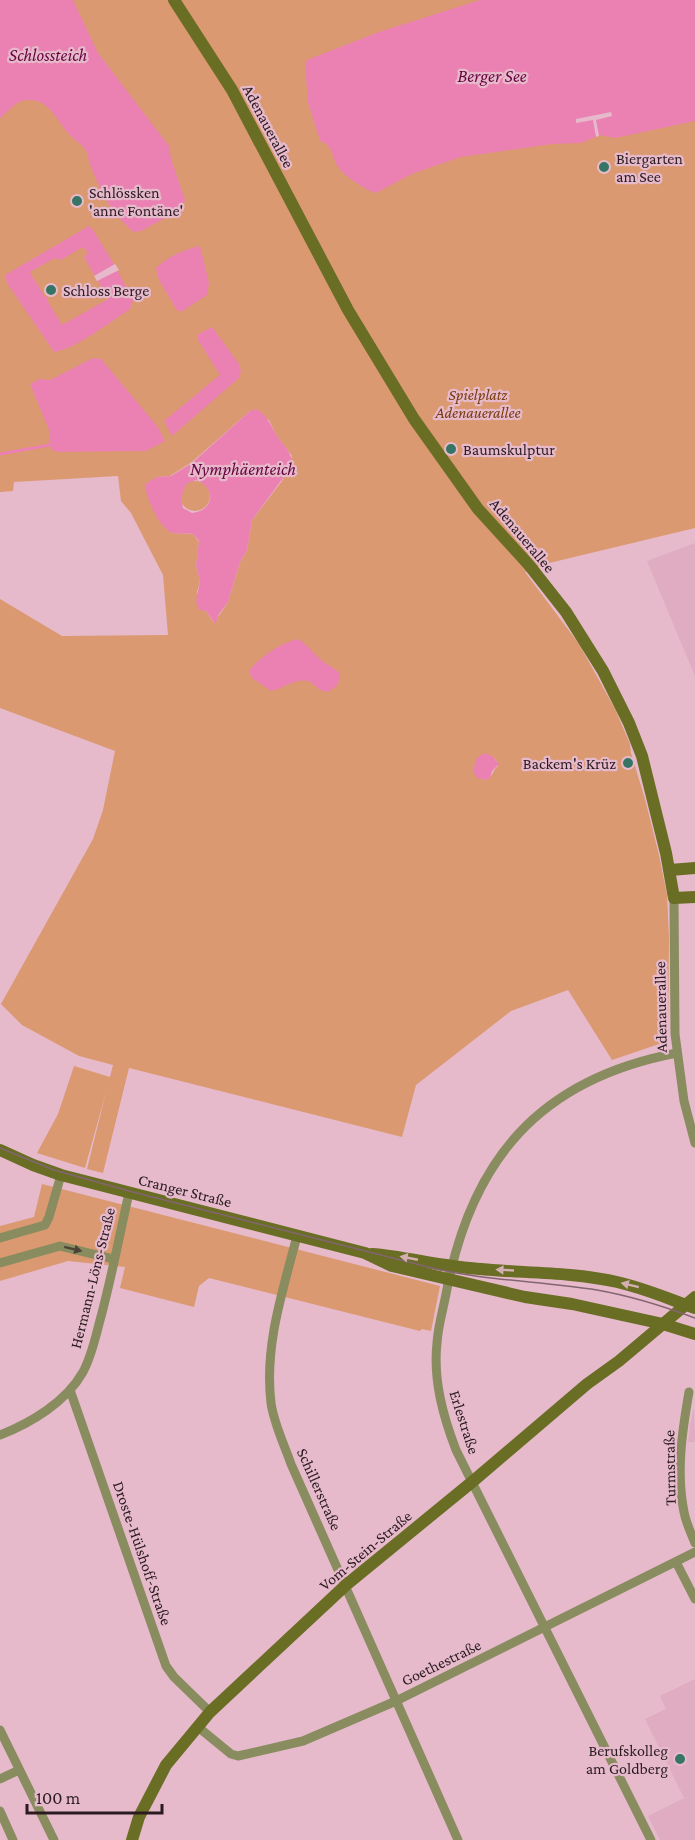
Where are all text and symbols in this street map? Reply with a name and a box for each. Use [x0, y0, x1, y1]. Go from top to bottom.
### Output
water label: Schlossteich [9, 45, 88, 65]
water label: Berger See [457, 66, 527, 86]
street label: Adenauerallee [240, 82, 297, 171]
place label: Biergarten am See [616, 150, 683, 185]
marker: Biergarten am See [597, 160, 611, 174]
place label: Schlössken 'anne Fontäne' [89, 184, 183, 219]
marker: Schlössken 'anne Fontäne' [70, 194, 84, 208]
place label: Schloss Berge [63, 282, 149, 300]
marker: Schloss Berge [44, 283, 58, 297]
park label: Spielplatz Adenauerallee [434, 386, 521, 421]
place label: Baumskulptur [463, 441, 555, 459]
marker: Baumskulptur [444, 442, 458, 456]
water label: Nymphäenteich [190, 459, 296, 479]
street label: Adenauerallee [487, 495, 558, 576]
place label: Backem's Krüz [523, 755, 616, 772]
marker: Backem's Krüz [621, 756, 635, 770]
street label: Adenauerallee [651, 961, 670, 1053]
street label: Cranger Straße [136, 1171, 233, 1211]
street label: Hermann-Löns-Straße [67, 1206, 118, 1350]
one-way arrow [65, 1245, 83, 1254]
one-way arrow [399, 1253, 418, 1262]
one-way arrow [496, 1266, 515, 1275]
one-way arrow [620, 1279, 639, 1289]
street label: Erlestraße [446, 1388, 483, 1456]
street label: Turmstraße [660, 1430, 679, 1506]
street label: Schillerstraße [294, 1445, 345, 1533]
street label: Droste-Hülshoff-Straße [110, 1479, 175, 1627]
street label: Vom-Stein-Straße [316, 1507, 415, 1594]
street label: Goethestraße [399, 1636, 484, 1689]
place label: Berufskolleg am Goldberg [586, 1742, 668, 1778]
marker: Berufskolleg am Goldberg [673, 1752, 687, 1766]
scale bar [27, 1777, 162, 1815]
text: 100 m [36, 1788, 81, 1808]

